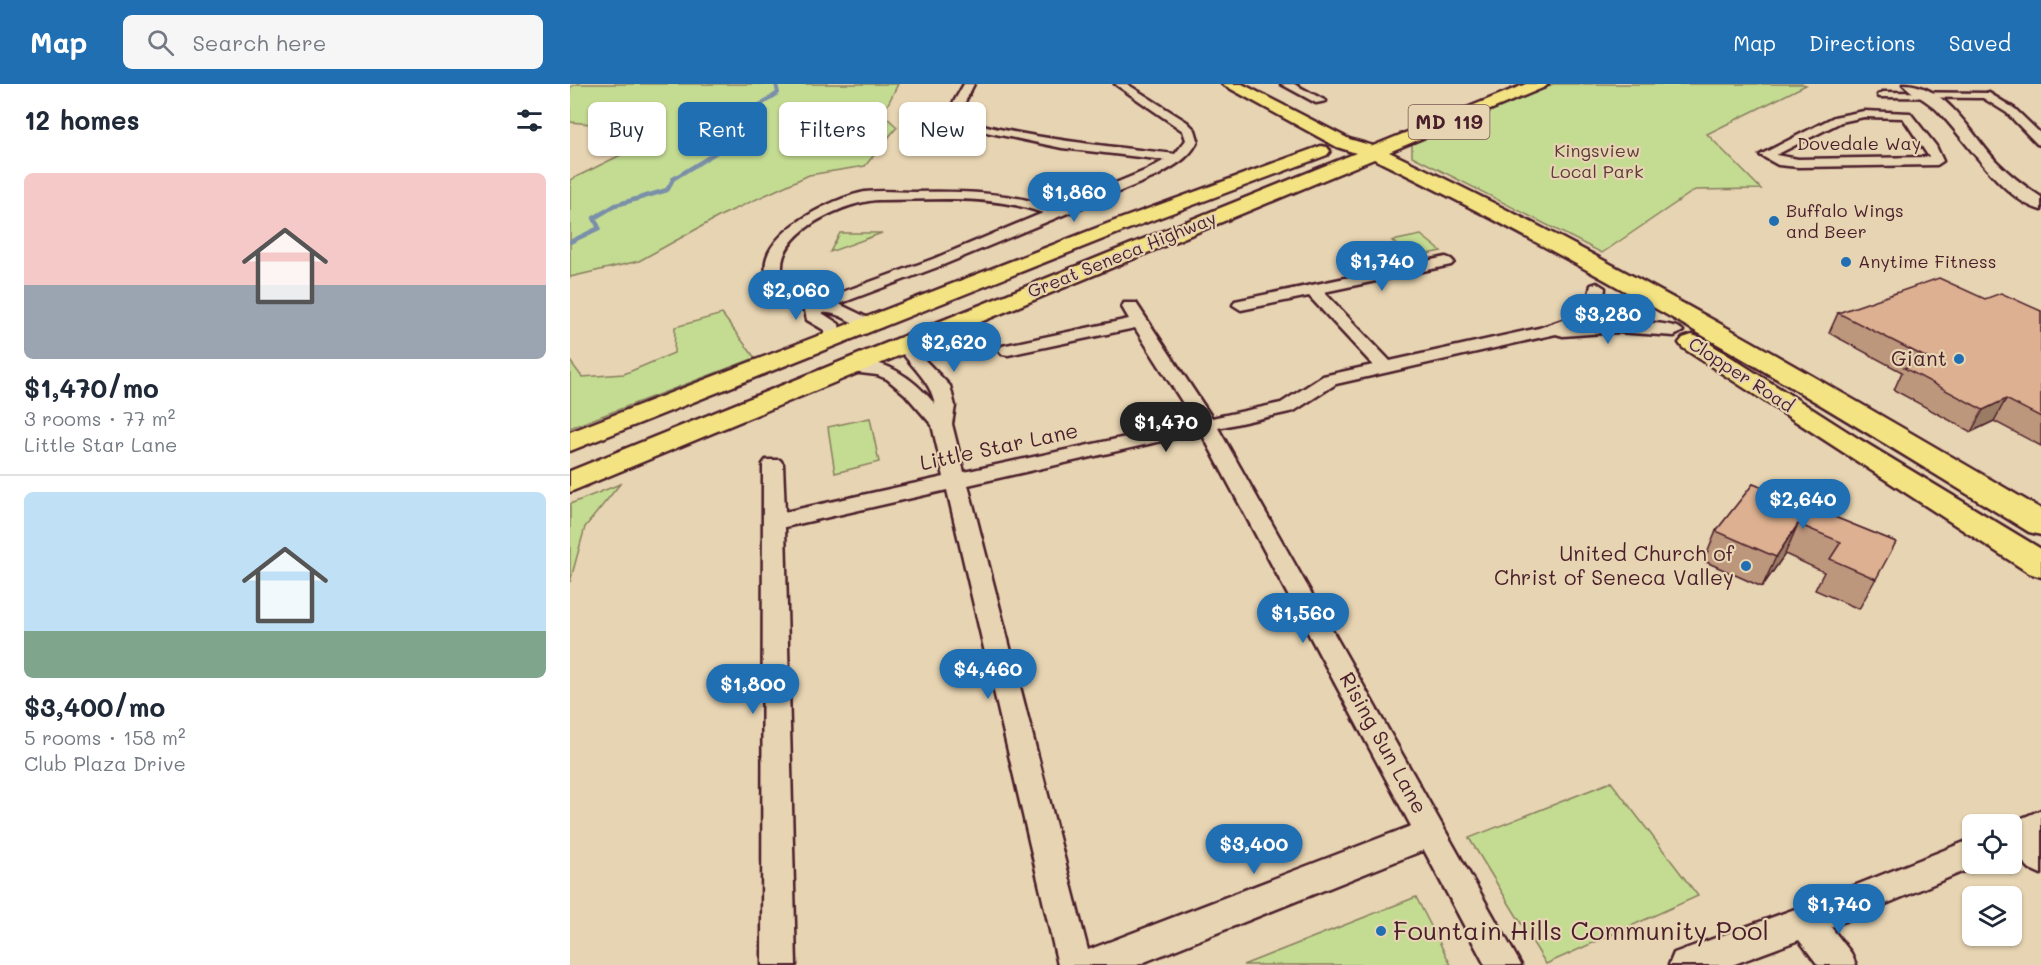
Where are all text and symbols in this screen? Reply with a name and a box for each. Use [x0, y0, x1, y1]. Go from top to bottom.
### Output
search box [123, 15, 543, 69]
text: Map [30, 24, 87, 60]
icon: search [144, 26, 177, 59]
text: Search here [192, 28, 326, 57]
text: Map [1733, 29, 1776, 56]
text: Directions [1809, 29, 1916, 56]
text: Saved [1949, 29, 2011, 56]
chip: Buy [588, 102, 666, 156]
chip: Rent [678, 102, 767, 156]
chip: Filters [779, 102, 887, 156]
chip: New [899, 102, 986, 156]
text: 12 homes [24, 103, 140, 137]
icon: filters [513, 104, 546, 137]
road number: MD 119 [1408, 105, 1490, 139]
street label: Dovedale Way [1797, 131, 1921, 155]
park label: Kingsview Local Park [1550, 138, 1644, 183]
pin: $1,860 [1025, 172, 1123, 223]
text: $1,860 [1042, 178, 1106, 204]
place label: Buffalo Wings and Beer [1786, 198, 1904, 243]
street label: Great Seneca Highway [1024, 205, 1220, 303]
icon: home [231, 212, 339, 320]
marker: Buffalo Wings and Beer [1767, 214, 1781, 228]
pin: $1,740 [1333, 241, 1431, 292]
text: $1,740 [1350, 247, 1414, 273]
place label: Anytime Fitness [1858, 249, 1997, 273]
marker: Anytime Fitness [1839, 255, 1853, 269]
pin: $2,060 [747, 270, 845, 321]
text: $2,060 [762, 276, 830, 302]
pin: $3,280 [1559, 294, 1657, 345]
text: $3,280 [1575, 300, 1641, 326]
pin: $2,620 [905, 322, 1003, 373]
text: $2,620 [921, 328, 987, 354]
street label: Clopper Road [1684, 331, 1799, 417]
place label: Giant [1891, 344, 1947, 371]
marker: Giant [1952, 352, 1966, 366]
text: $1,470/mo [24, 371, 159, 405]
pin: $1,470 [1117, 402, 1215, 453]
text: 3 rooms · 77 m² [24, 405, 175, 431]
text: $1,470 [1134, 408, 1198, 434]
street label: Little Star Lane [917, 416, 1080, 475]
text: Little Star Lane [24, 431, 177, 457]
pin: $2,640 [1754, 479, 1852, 530]
text: $2,640 [1769, 485, 1837, 511]
icon: home [231, 531, 339, 639]
place label: United Church of Christ of Seneca Valley [1494, 539, 1735, 590]
marker: United Church of Christ of Seneca Valley [1739, 559, 1753, 573]
pin: $1,560 [1254, 593, 1352, 644]
text: $1,560 [1271, 599, 1335, 625]
pin: $4,460 [939, 649, 1037, 700]
text: $4,460 [954, 655, 1022, 681]
pin: $1,800 [704, 664, 802, 715]
street label: Rising Sun Lane [1334, 667, 1434, 818]
text: $1,800 [720, 670, 786, 696]
text: $3,400/mo [24, 690, 165, 724]
text: 5 rooms · 158 m² [24, 724, 186, 750]
text: Club Plaza Drive [24, 750, 186, 776]
map controls [1962, 814, 2022, 946]
button: locate [1962, 814, 2022, 874]
pin: $3,400 [1205, 824, 1303, 875]
text: $3,400 [1220, 830, 1288, 856]
pin: $1,740 [1790, 884, 1888, 935]
button: layers [1962, 886, 2022, 946]
text: $1,740 [1807, 890, 1871, 916]
place label: Fountain Hills Community Pool [1393, 913, 1769, 947]
marker: Fountain Hills Community Pool [1374, 924, 1388, 938]

